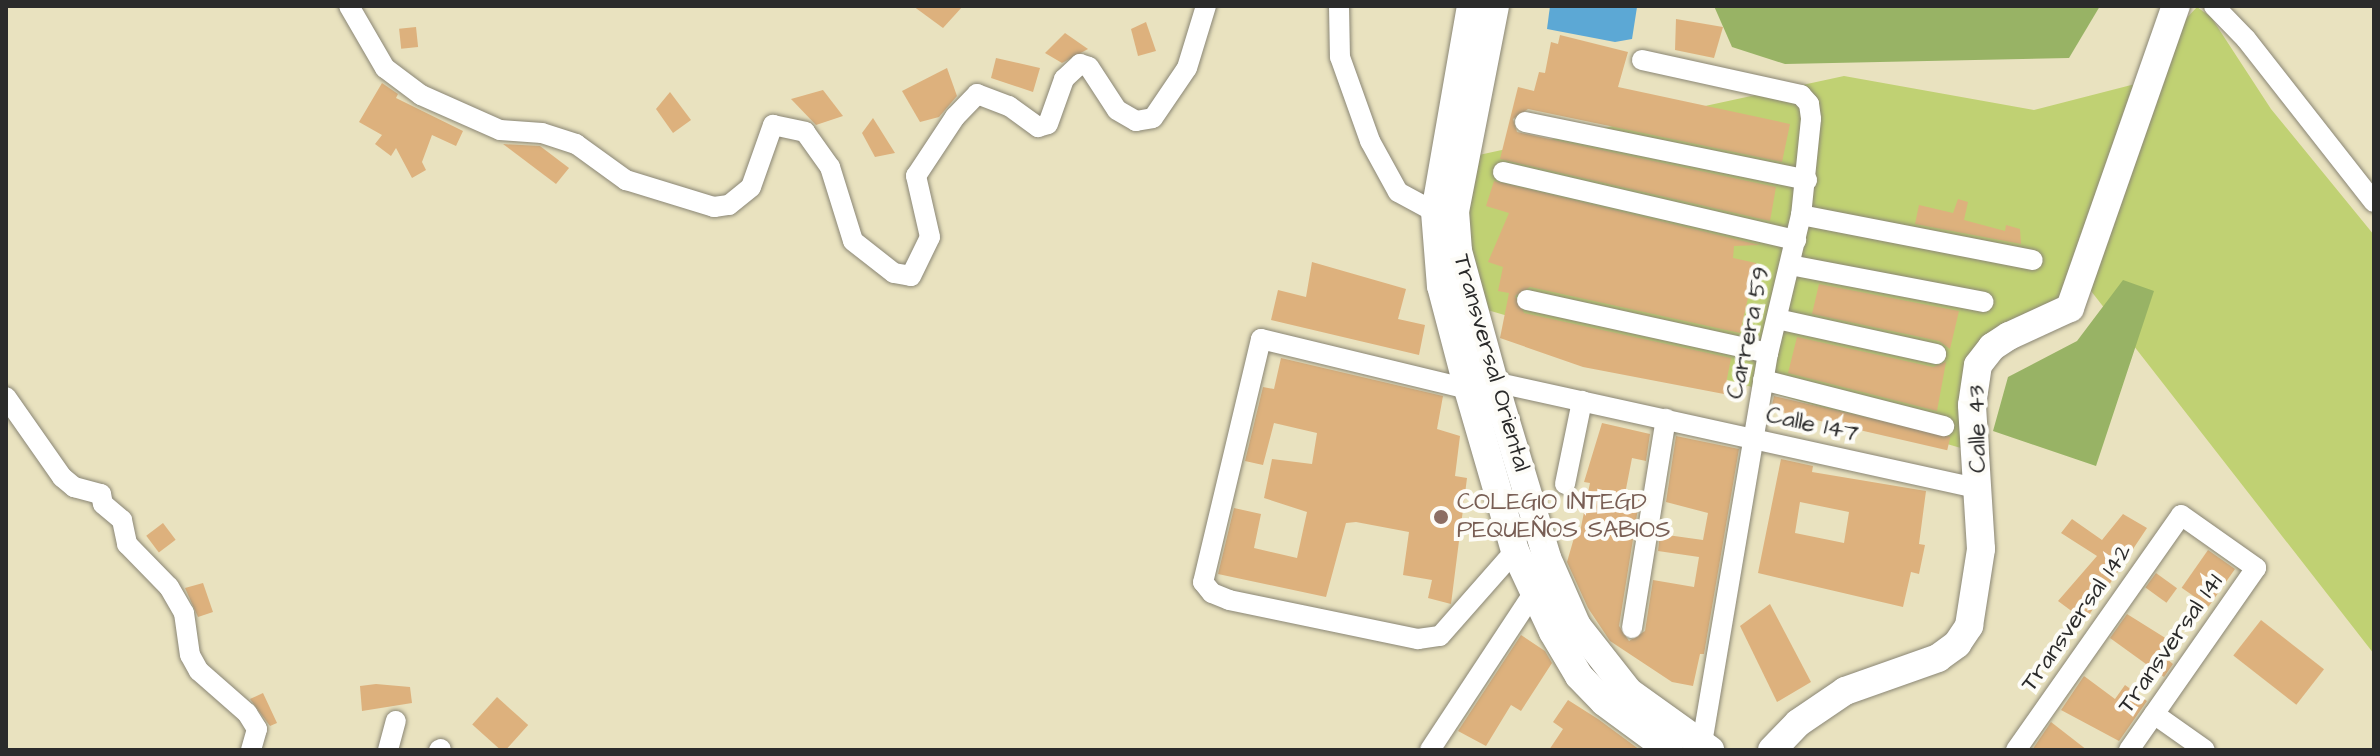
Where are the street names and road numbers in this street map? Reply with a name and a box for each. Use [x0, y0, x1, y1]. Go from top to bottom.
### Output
street label: Transversal Oriental [1446, 251, 1536, 475]
street label: Carrera 59 [1721, 264, 1777, 402]
street label: Calle 43 [1963, 385, 1993, 473]
street label: Calle 147 [1763, 401, 1861, 449]
street label: Transversal 142 [2015, 539, 2139, 697]
street label: Transversal 141 [2112, 569, 2230, 719]

